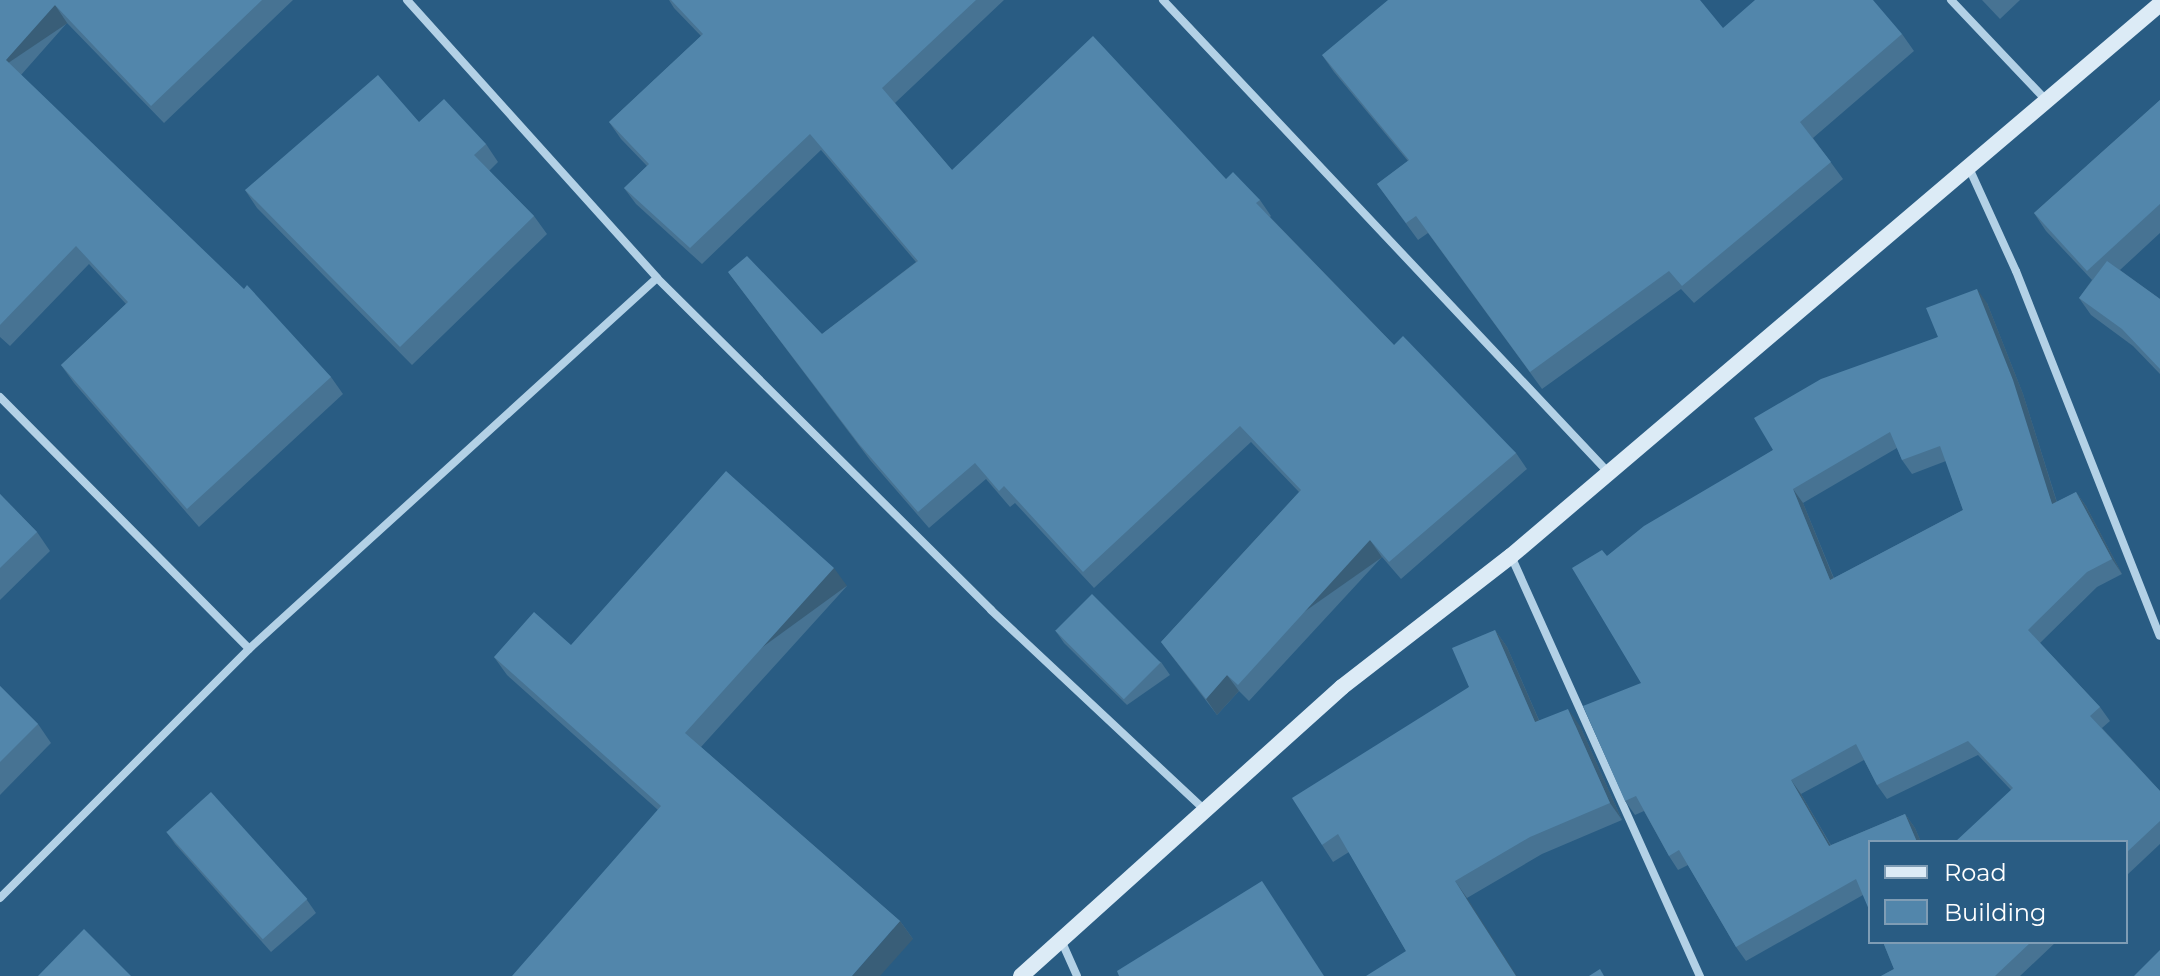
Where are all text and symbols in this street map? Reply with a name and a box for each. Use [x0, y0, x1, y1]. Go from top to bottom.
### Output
legend [1868, 840, 2128, 944]
text: Road [1944, 858, 2007, 887]
text: Building [1944, 898, 2047, 927]

